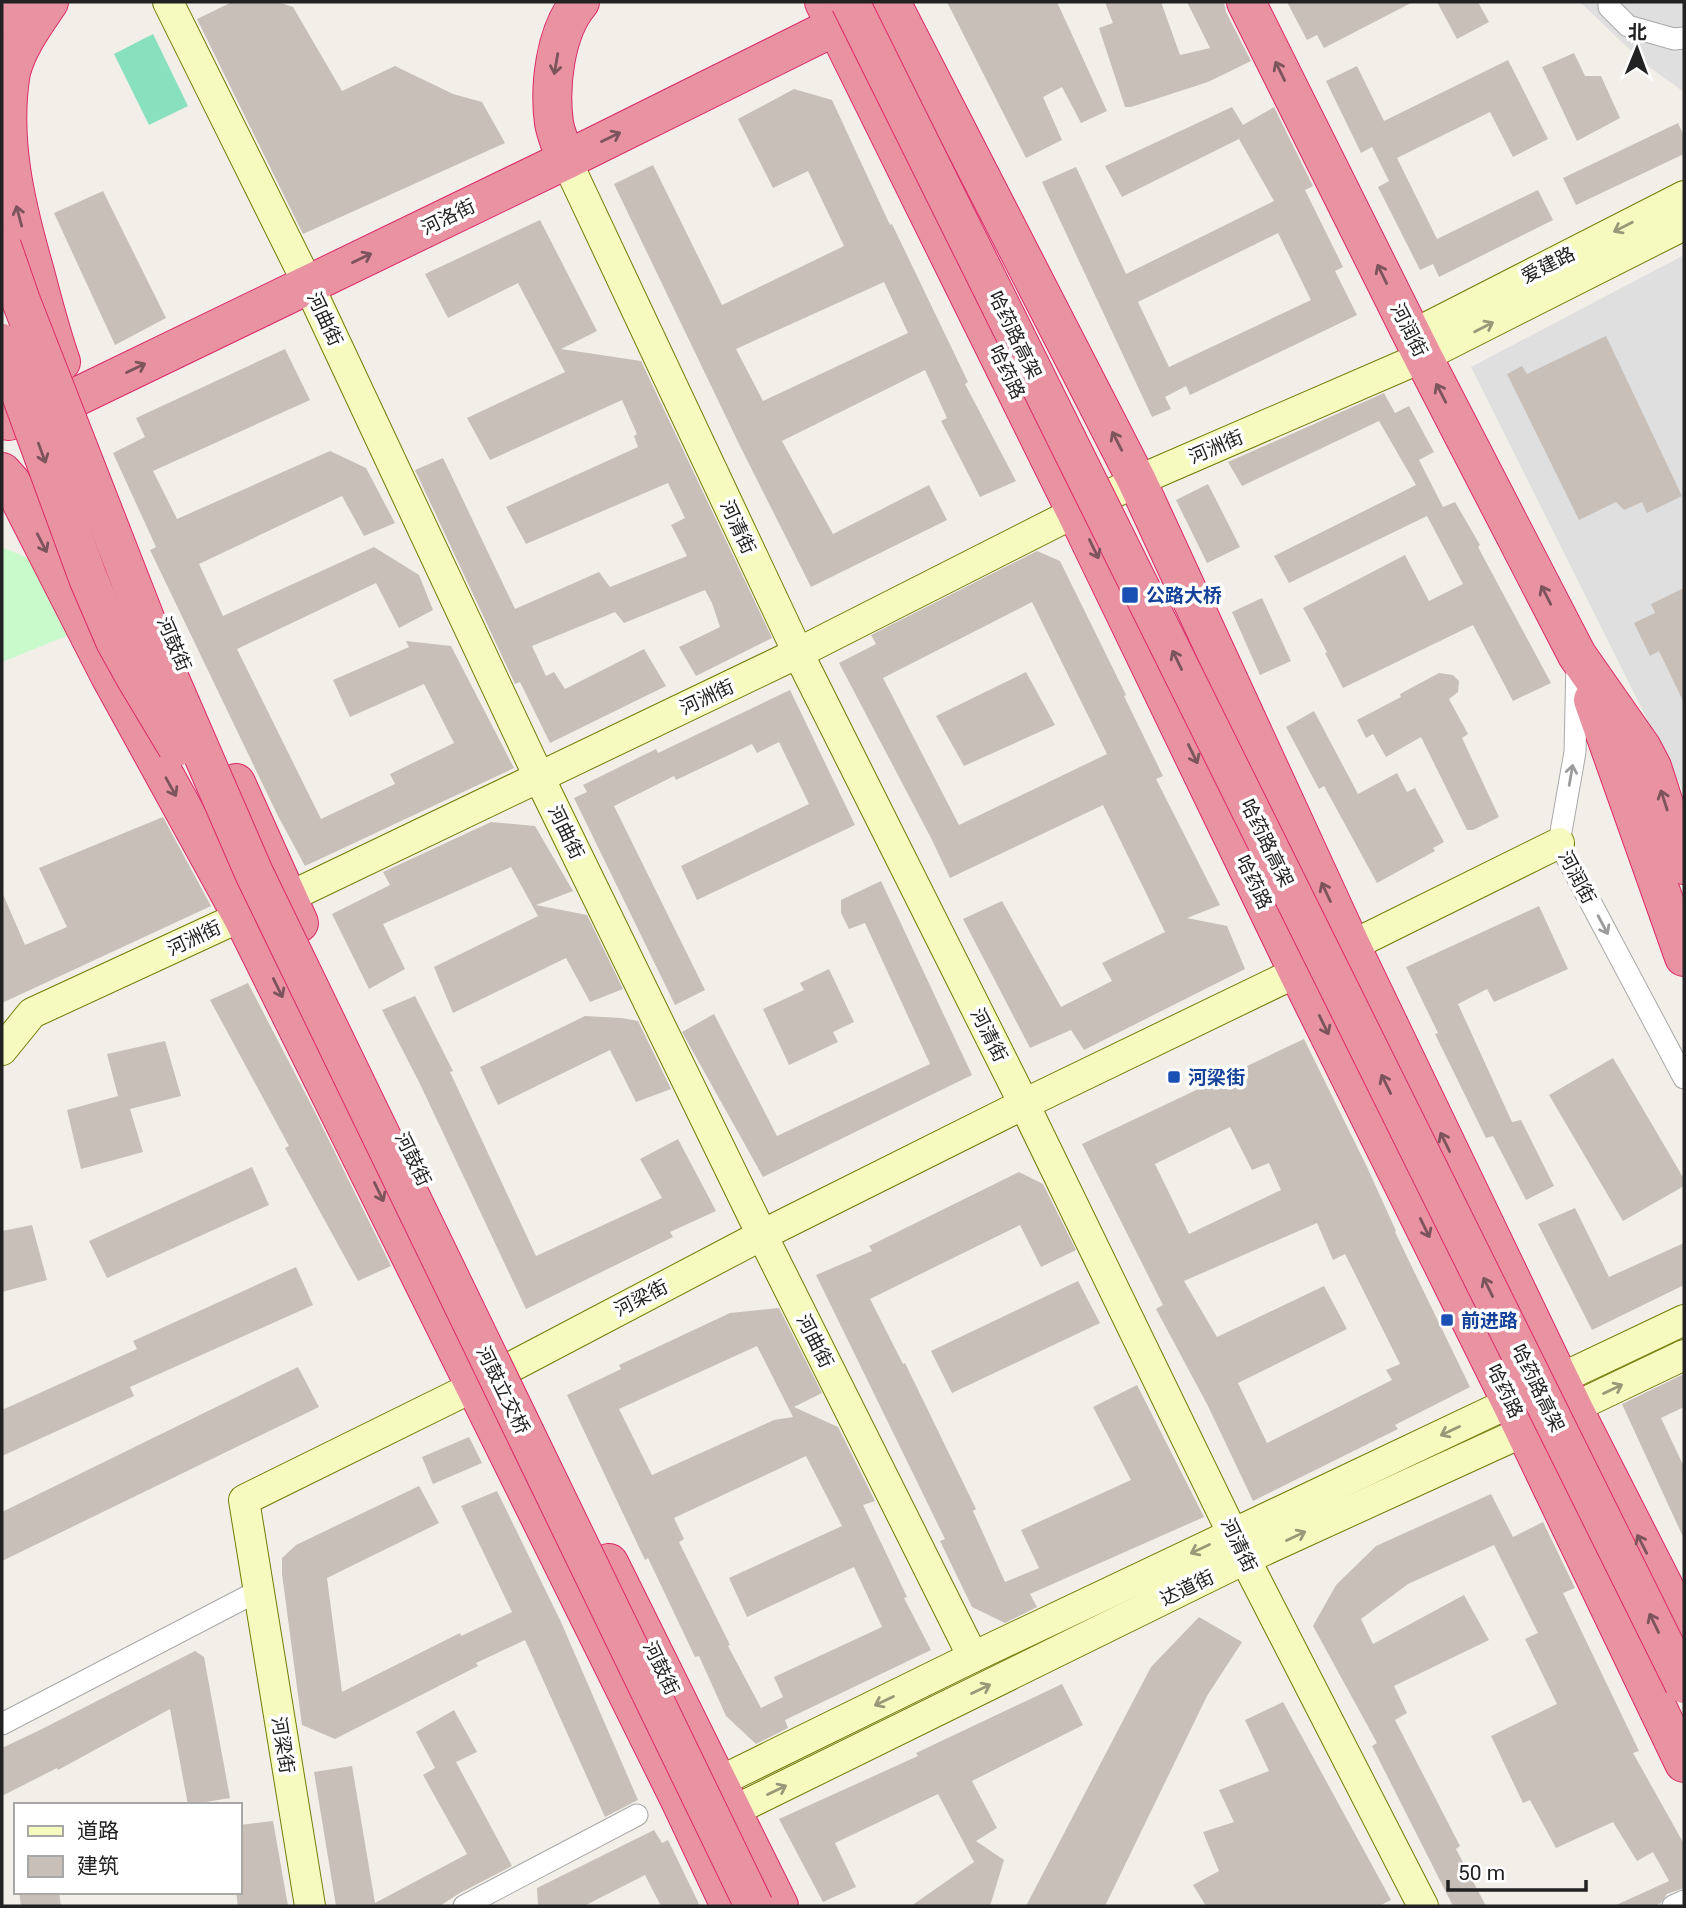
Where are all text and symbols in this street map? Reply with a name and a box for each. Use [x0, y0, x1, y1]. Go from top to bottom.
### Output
north arrow [1602, 14, 1672, 84]
text: 北 [1628, 21, 1647, 44]
one-way arrow [549, 52, 562, 75]
one-way arrow [1273, 61, 1287, 82]
one-way arrow [600, 130, 621, 144]
street label: 河洛街 [417, 194, 479, 240]
one-way arrow [12, 205, 25, 228]
one-way arrow [1614, 220, 1634, 234]
street label: 爱建路 [1517, 242, 1579, 288]
one-way arrow [351, 251, 372, 264]
one-way arrow [1374, 264, 1388, 285]
street label: 哈药路高架 [984, 287, 1046, 383]
street label: 河曲街 [303, 288, 347, 350]
street label: 河润街 [1386, 299, 1432, 361]
one-way arrow [1473, 319, 1494, 333]
street label: 哈药路 [984, 341, 1030, 403]
one-way arrow [125, 361, 146, 375]
one-way arrow [1434, 383, 1448, 404]
street label: 河洲街 [1185, 425, 1247, 469]
one-way arrow [1109, 431, 1123, 452]
one-way arrow [36, 442, 49, 464]
street label: 河清街 [716, 496, 760, 558]
one-way arrow [35, 532, 49, 553]
one-way arrow [1087, 538, 1101, 559]
place label: 公路大桥 [1146, 584, 1222, 607]
marker: 公路大桥 [1120, 585, 1140, 605]
one-way arrow [1538, 585, 1552, 606]
street label: 河鼓街 [152, 613, 196, 675]
one-way arrow [1169, 650, 1183, 671]
street label: 河洲街 [676, 675, 738, 719]
one-way arrow [1186, 743, 1200, 764]
one-way arrow [1565, 764, 1578, 787]
one-way arrow [165, 776, 178, 797]
one-way arrow [1656, 789, 1669, 811]
street label: 哈药路高架 [1236, 795, 1298, 891]
street label: 河曲街 [543, 801, 589, 863]
street label: 河润街 [1553, 846, 1601, 908]
street label: 哈药路 [1231, 851, 1277, 913]
one-way arrow [1319, 882, 1332, 903]
one-way arrow [1596, 914, 1610, 934]
street label: 河洲街 [163, 916, 225, 960]
one-way arrow [271, 977, 285, 998]
street label: 河清街 [966, 1004, 1012, 1066]
one-way arrow [1318, 1014, 1331, 1035]
place label: 河梁街 [1188, 1066, 1245, 1089]
marker: 河梁街 [1166, 1069, 1182, 1085]
one-way arrow [1379, 1074, 1393, 1094]
street label: 河鼓街 [390, 1128, 436, 1190]
one-way arrow [1438, 1132, 1451, 1153]
one-way arrow [372, 1181, 386, 1202]
one-way arrow [1419, 1217, 1433, 1238]
street label: 河梁街 [610, 1275, 672, 1321]
one-way arrow [1480, 1277, 1494, 1298]
place label: 前进路 [1461, 1309, 1518, 1332]
street label: 河曲街 [792, 1310, 838, 1372]
marker: 前进路 [1439, 1312, 1455, 1328]
street label: 哈药路高架 [1507, 1340, 1569, 1436]
street label: 河鼓立交桥 [472, 1342, 534, 1438]
street label: 哈药路 [1482, 1360, 1528, 1422]
one-way arrow [1603, 1381, 1624, 1394]
one-way arrow [1440, 1425, 1461, 1439]
street label: 河清街 [1216, 1514, 1262, 1576]
one-way arrow [1285, 1529, 1306, 1542]
one-way arrow [1635, 1534, 1649, 1555]
one-way arrow [1190, 1543, 1211, 1557]
street label: 达道街 [1156, 1565, 1218, 1611]
one-way arrow [1646, 1613, 1660, 1634]
street label: 河鼓街 [638, 1637, 684, 1699]
one-way arrow [970, 1682, 991, 1696]
one-way arrow [874, 1695, 895, 1708]
street label: 河梁街 [267, 1715, 299, 1775]
one-way arrow [766, 1783, 787, 1796]
legend [14, 1803, 242, 1894]
text: 道路 [77, 1819, 119, 1843]
scale bar [1448, 1848, 1586, 1892]
text: 建筑 [77, 1854, 119, 1878]
text: 50 m [1458, 1861, 1505, 1885]

